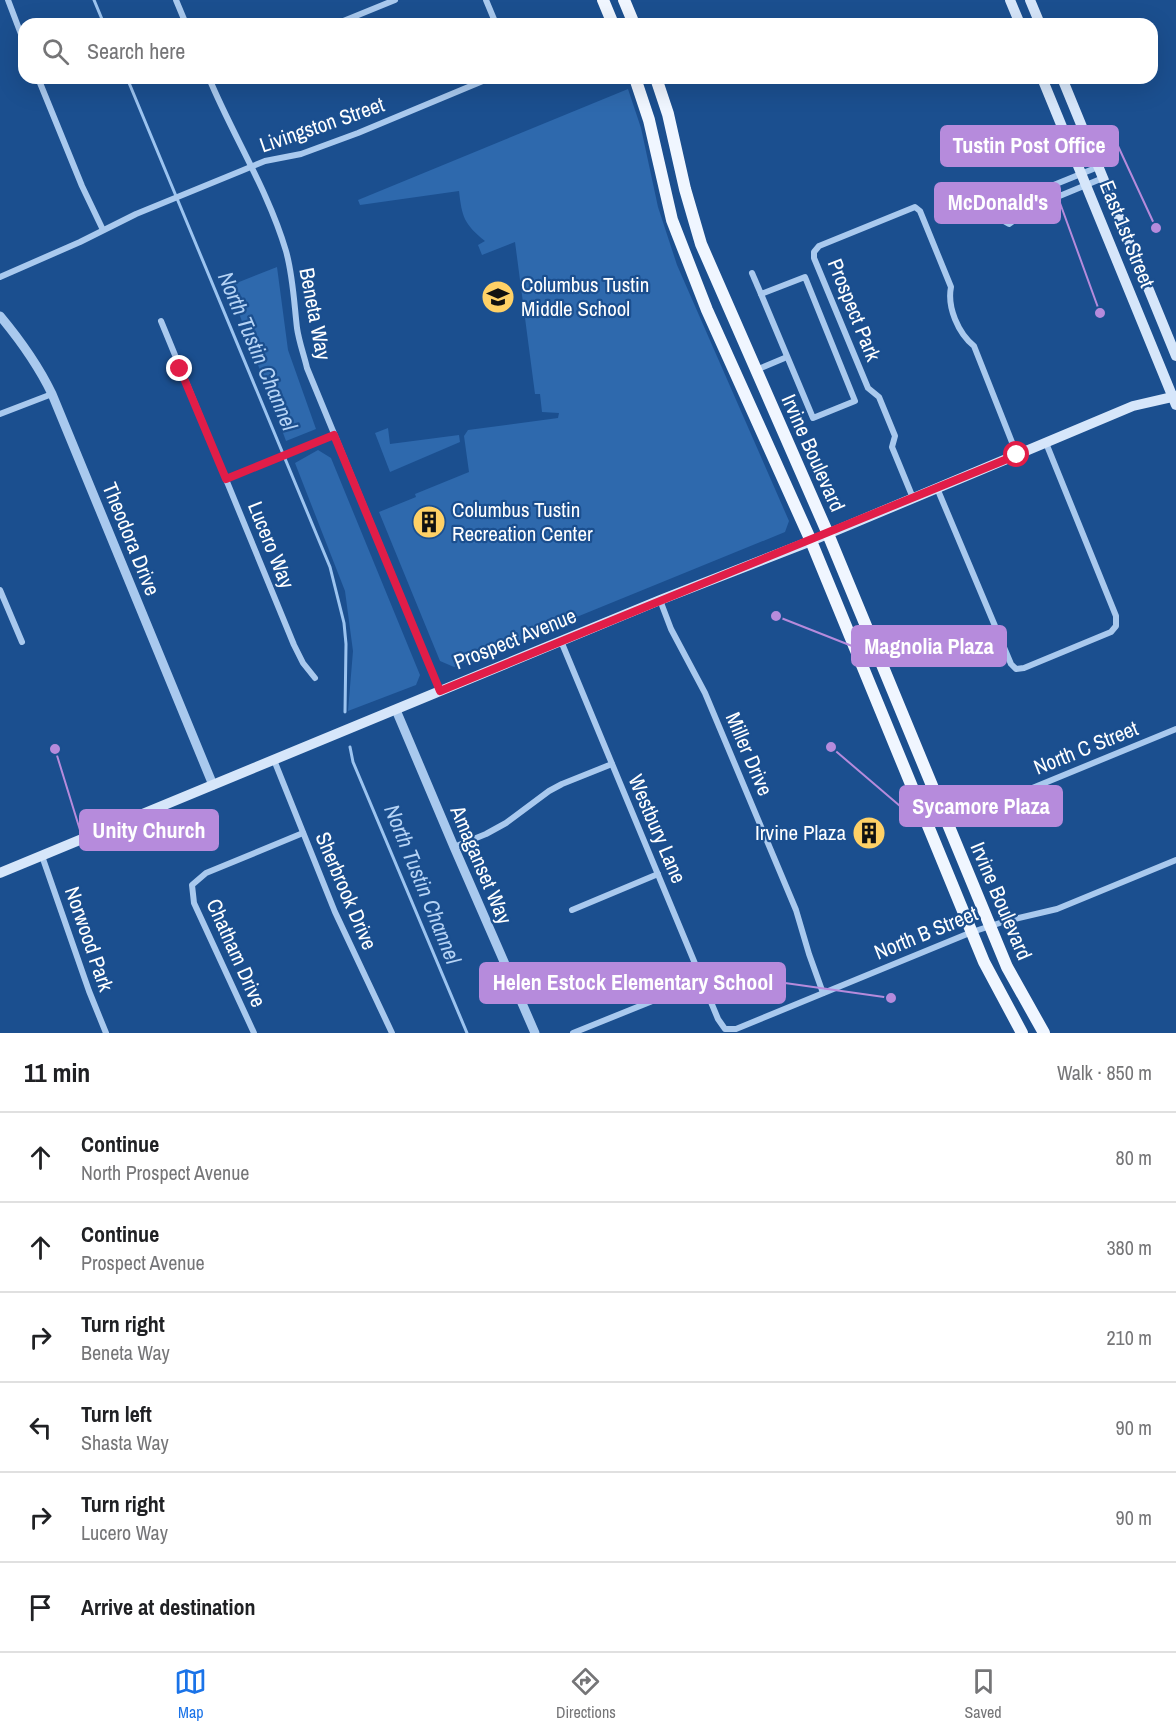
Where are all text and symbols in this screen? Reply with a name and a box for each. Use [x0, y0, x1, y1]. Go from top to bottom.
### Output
search box [18, 18, 1158, 84]
icon: search [39, 35, 72, 68]
text: Search here [87, 36, 185, 66]
street label: Livingston Street [256, 90, 388, 159]
callout: Tustin Post Office [941, 126, 1118, 166]
text: Tustin Post Office [952, 130, 1106, 160]
street label: East 1st Street [1093, 176, 1162, 292]
callout: McDonald's [935, 183, 1060, 223]
text: McDonald's [948, 187, 1048, 217]
street label: Prospect Park [821, 254, 888, 366]
street label: Beneta Way [292, 265, 339, 363]
water label: North Tustin Channel [211, 267, 305, 436]
place label: Columbus Tustin Middle School [521, 270, 649, 323]
school or university icon: Columbus Tustin Middle School [480, 279, 516, 315]
route end [166, 355, 192, 381]
street label: Irvine Boulevard [775, 390, 852, 516]
route start [1003, 441, 1029, 467]
street label: Theodora Drive [96, 478, 167, 600]
place label: Columbus Tustin Recreation Center [452, 495, 593, 548]
street label: Lucero Way [241, 497, 302, 593]
building icon: Columbus Tustin Recreation Center [411, 504, 447, 540]
street label: Prospect Avenue [449, 601, 580, 676]
callout: Magnolia Plaza [852, 626, 1006, 666]
text: Magnolia Plaza [864, 631, 994, 661]
street label: Miller Drive [719, 708, 780, 800]
street label: North C Street [1029, 713, 1142, 782]
street label: Westbury Lane [622, 770, 693, 888]
callout: Sycamore Plaza [900, 786, 1062, 826]
text: Sycamore Plaza [912, 791, 1050, 821]
water label: North Tustin Channel [377, 800, 469, 969]
street label: Amaganset Way [443, 800, 520, 929]
callout: Unity Church [80, 810, 218, 850]
text: Unity Church [92, 815, 206, 845]
building icon: Irvine Plaza [851, 815, 887, 851]
place label: Irvine Plaza [755, 818, 846, 847]
street label: Sherbrook Drive [309, 827, 384, 954]
street label: Irvine Boulevard [964, 837, 1039, 964]
street label: Norwood Park [58, 883, 121, 995]
street label: Chatham Drive [200, 894, 273, 1012]
street label: North B Street [870, 899, 982, 966]
callout: Helen Estock Elementary School [480, 963, 785, 1003]
text: Helen Estock Elementary School [493, 967, 773, 997]
text: 11 min [24, 1055, 90, 1090]
text: Walk · 850 m [1057, 1059, 1152, 1086]
text: Continue [81, 1129, 159, 1159]
icon: ahead [24, 1141, 57, 1174]
text: 80 m [1116, 1144, 1152, 1171]
text: North Prospect Avenue [81, 1159, 249, 1186]
text: Continue [81, 1219, 159, 1249]
icon: ahead [24, 1231, 57, 1264]
text: 380 m [1106, 1234, 1152, 1261]
text: Prospect Avenue [81, 1249, 205, 1276]
text: Turn right [81, 1309, 165, 1339]
icon: right [24, 1321, 57, 1354]
text: 210 m [1106, 1324, 1152, 1351]
text: Beneta Way [81, 1339, 170, 1366]
text: Turn left [81, 1399, 152, 1429]
icon: left [24, 1411, 57, 1444]
text: 90 m [1116, 1414, 1152, 1441]
text: Shasta Way [81, 1429, 169, 1456]
text: Turn right [81, 1489, 165, 1519]
icon: right [24, 1501, 57, 1534]
text: 90 m [1116, 1504, 1152, 1531]
text: Lucero Way [81, 1519, 168, 1546]
icon: arrive [24, 1591, 57, 1624]
text: Arrive at destination [81, 1592, 255, 1622]
tab: Map [174, 1665, 207, 1723]
tab: Directions [556, 1665, 616, 1723]
tab: Saved [964, 1665, 1002, 1723]

